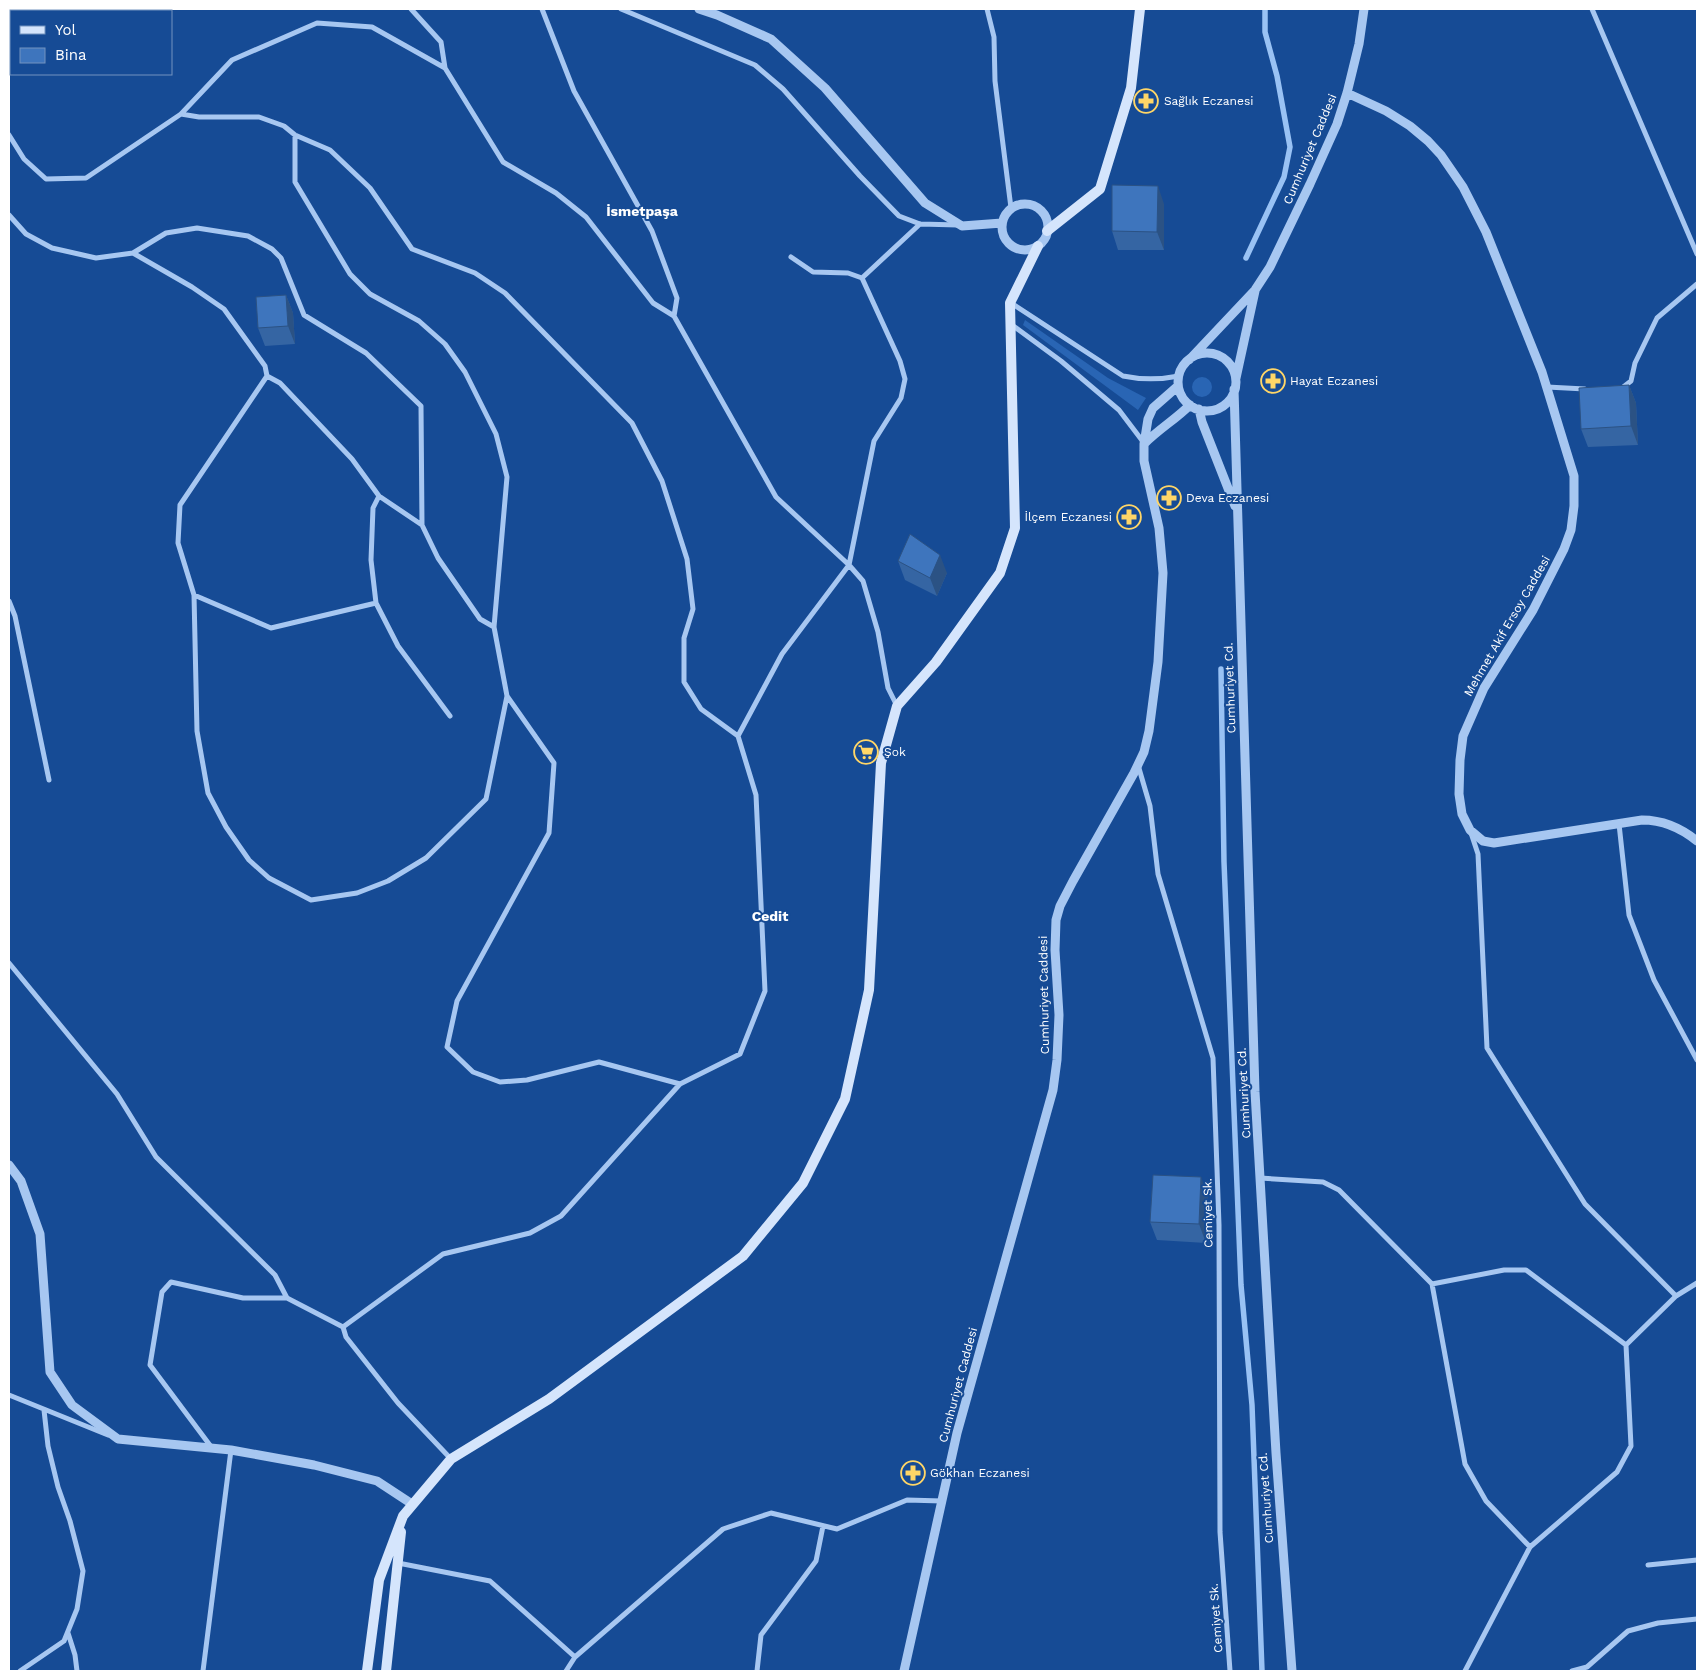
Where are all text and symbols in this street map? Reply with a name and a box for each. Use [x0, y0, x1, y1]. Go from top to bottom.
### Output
legend [10, 10, 172, 75]
text: Yol [55, 21, 77, 39]
text: Bina [55, 46, 87, 64]
pharmacy icon: Sağlık Eczanesi [1133, 88, 1159, 114]
street label: Cumhuriyet Caddesi [1280, 92, 1340, 206]
place label: Sağlık Eczanesi [1164, 94, 1253, 108]
district label: İsmetpaşa [606, 203, 679, 219]
pharmacy icon: Hayat Eczanesi [1260, 368, 1286, 394]
place label: Hayat Eczanesi [1290, 374, 1378, 388]
pharmacy icon: Deva Eczanesi [1156, 485, 1182, 511]
place label: Deva Eczanesi [1186, 491, 1269, 505]
pharmacy icon: İlçem Eczanesi [1116, 504, 1142, 530]
place label: İlçem Eczanesi [1024, 510, 1112, 524]
street label: Mehmet Akif Ersoy Caddesi [1461, 553, 1553, 699]
street label: Cumhuriyet Cd. [1221, 642, 1239, 734]
supermarket icon: Şok [853, 739, 879, 765]
place label: Şok [884, 745, 906, 759]
district label: Cedit [752, 908, 788, 924]
street label: Cumhuriyet Caddesi [1036, 936, 1052, 1054]
street label: Cumhuriyet Cd. [1235, 1047, 1253, 1139]
street label: Cemiyet Sk. [1200, 1178, 1216, 1248]
street label: Cumhuriyet Caddesi [936, 1326, 980, 1444]
street label: Cumhuriyet Cd. [1256, 1452, 1276, 1544]
pharmacy icon: Gökhan Eczanesi [900, 1460, 926, 1486]
place label: Gökhan Eczanesi [930, 1466, 1030, 1480]
street label: Cemiyet Sk. [1207, 1583, 1225, 1653]

